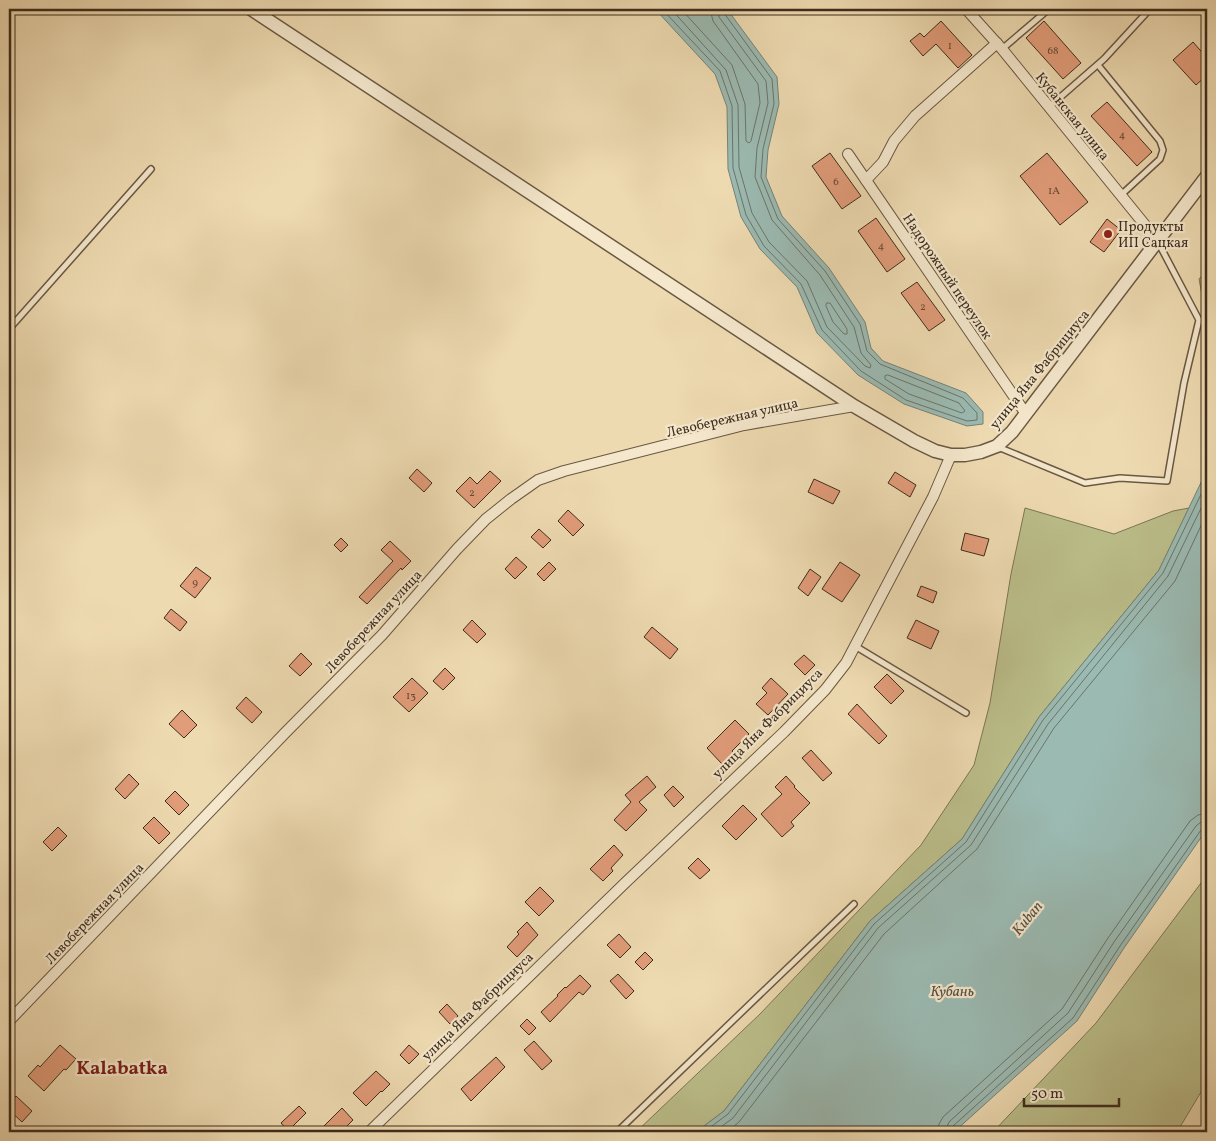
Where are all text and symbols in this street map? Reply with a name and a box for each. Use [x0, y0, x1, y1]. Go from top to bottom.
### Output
house number: 1 [948, 39, 952, 54]
house number: 68 [1047, 44, 1059, 59]
street label: Кубанская улица [1030, 69, 1113, 165]
house number: 4 [1119, 128, 1126, 143]
house number: 6 [833, 175, 839, 190]
house number: 1А [1048, 184, 1060, 199]
street label: Надорожный переулок [898, 210, 996, 344]
place label: Продукты ИП Сацкая [1118, 218, 1188, 253]
marker: Продукты ИП Сацкая [1102, 228, 1114, 240]
house number: 4 [878, 239, 885, 254]
house number: 2 [920, 300, 926, 315]
street label: улица Яна Фабрициуса [986, 306, 1094, 434]
street label: Левобережная улица [665, 394, 800, 443]
house number: 2 [469, 486, 475, 501]
street label: Левобережная улица [321, 566, 427, 678]
house number: 9 [192, 576, 198, 591]
street label: улица Яна Фабрициуса [709, 665, 827, 783]
house number: 13 [406, 689, 416, 704]
street label: Левобережная улица [41, 859, 149, 969]
water label: Kuban [1008, 897, 1049, 941]
street label: улица Яна Фабрициуса [418, 948, 538, 1066]
water label: Кубань [930, 982, 974, 1003]
district label: Kalabatka [76, 1056, 168, 1082]
scale bar [1024, 1076, 1118, 1108]
text: 50 m [1031, 1084, 1063, 1105]

